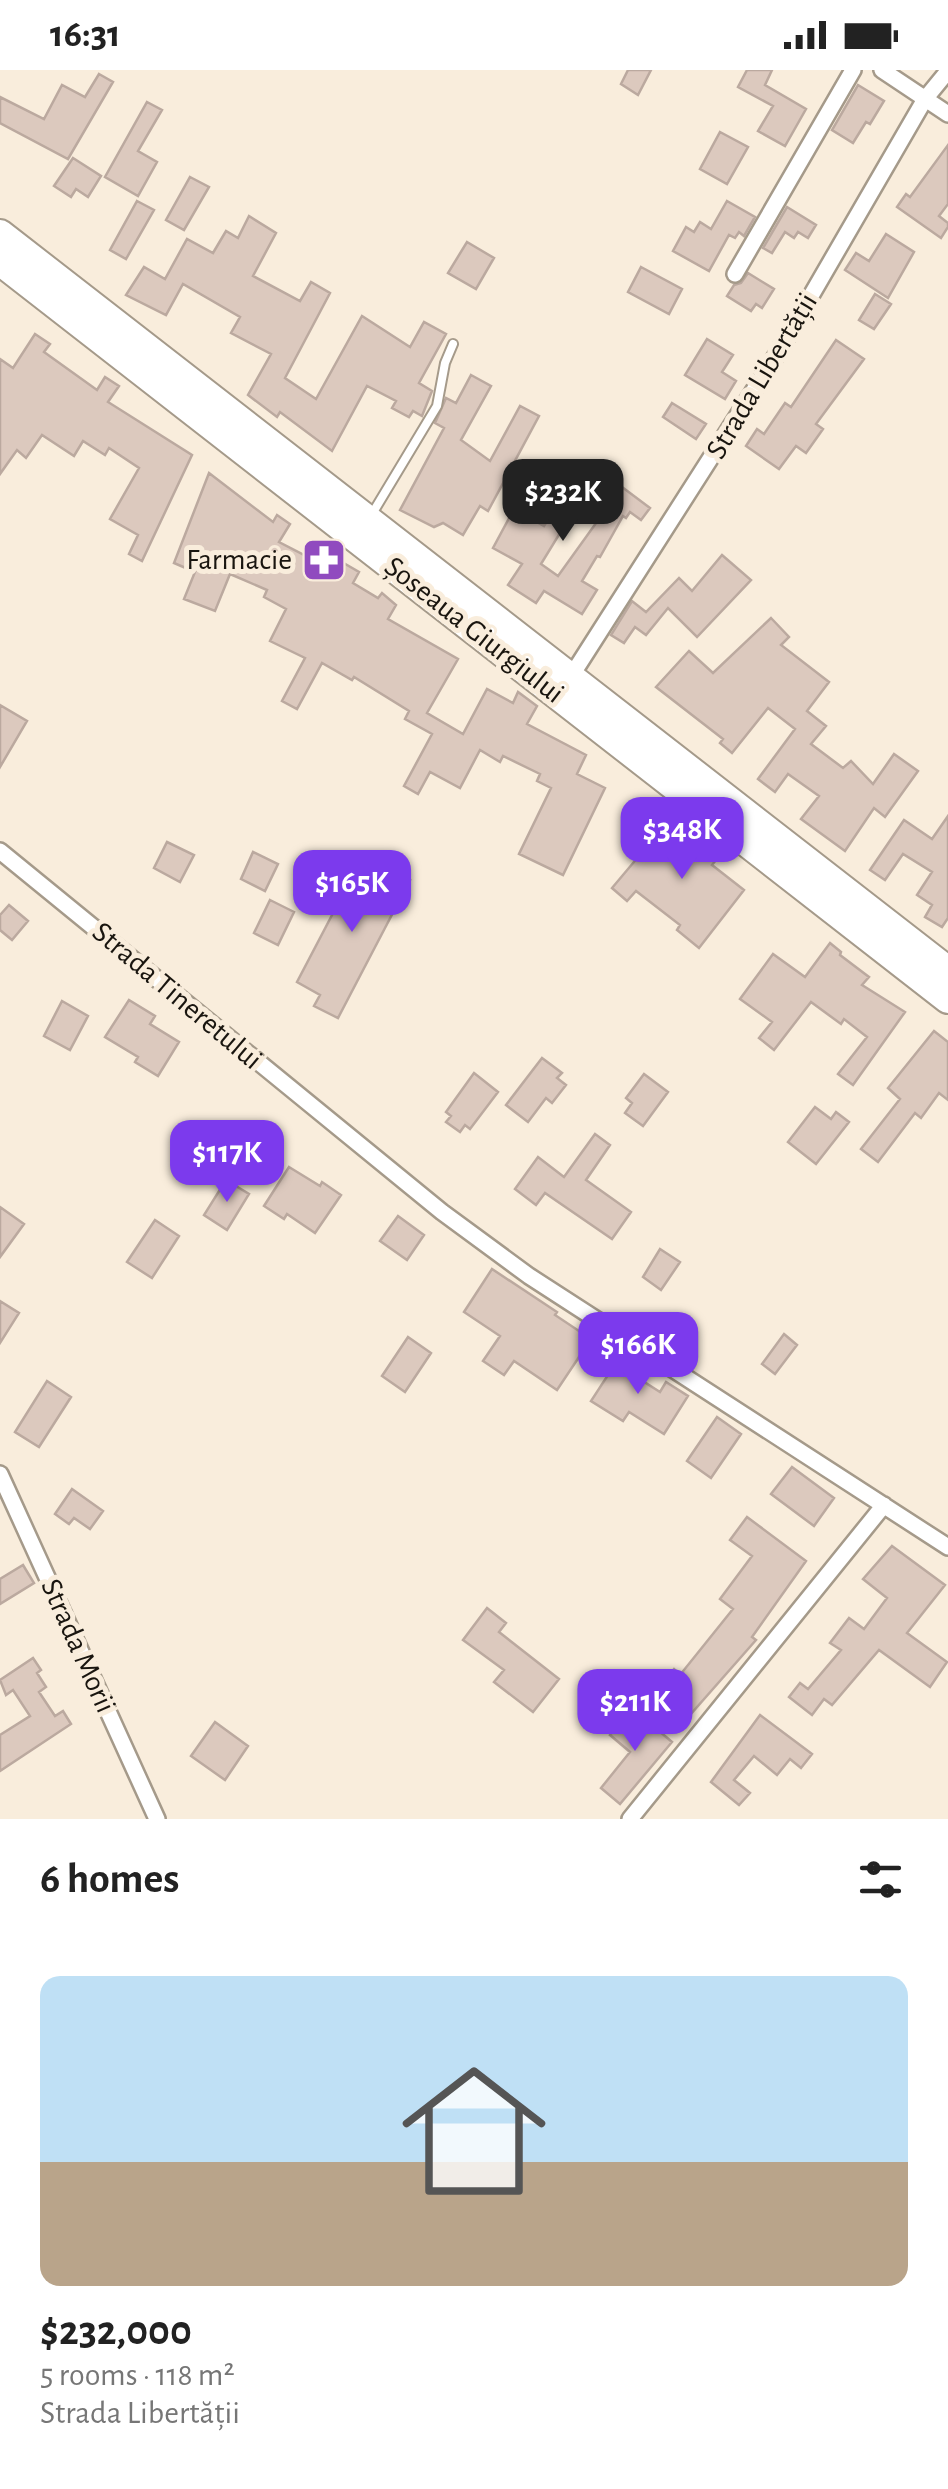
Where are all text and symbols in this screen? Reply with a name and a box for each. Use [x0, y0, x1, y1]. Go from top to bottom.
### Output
text: 16:31 [50, 16, 121, 54]
street label: Strada Libertății [701, 288, 825, 465]
pin: $232K [493, 459, 633, 544]
text: $232K [524, 475, 602, 507]
pharmacy icon: Farmacie [301, 537, 347, 583]
place label: Farmacie [186, 545, 292, 575]
street label: Șoseaua Giurgiului [378, 551, 569, 711]
pin: $348K [612, 797, 752, 882]
text: $348K [643, 813, 721, 845]
pin: $165K [282, 850, 422, 935]
text: $165K [315, 866, 389, 898]
street label: Strada Tineretului [87, 917, 267, 1075]
pin: $117K [157, 1120, 297, 1205]
text: $117K [192, 1136, 262, 1168]
pin: $166K [568, 1312, 708, 1397]
text: $166K [600, 1328, 676, 1360]
street label: Strada Morii [35, 1575, 121, 1717]
pin: $211K [565, 1669, 705, 1754]
text: $211K [599, 1685, 671, 1717]
icon: filters [853, 1852, 908, 1907]
text: 6 homes [40, 1858, 179, 1900]
icon: home [384, 2041, 564, 2221]
text: $232,000 [40, 2310, 192, 2352]
text: 5 rooms · 118 m² [40, 2359, 235, 2391]
text: Strada Libertății [40, 2397, 240, 2429]

